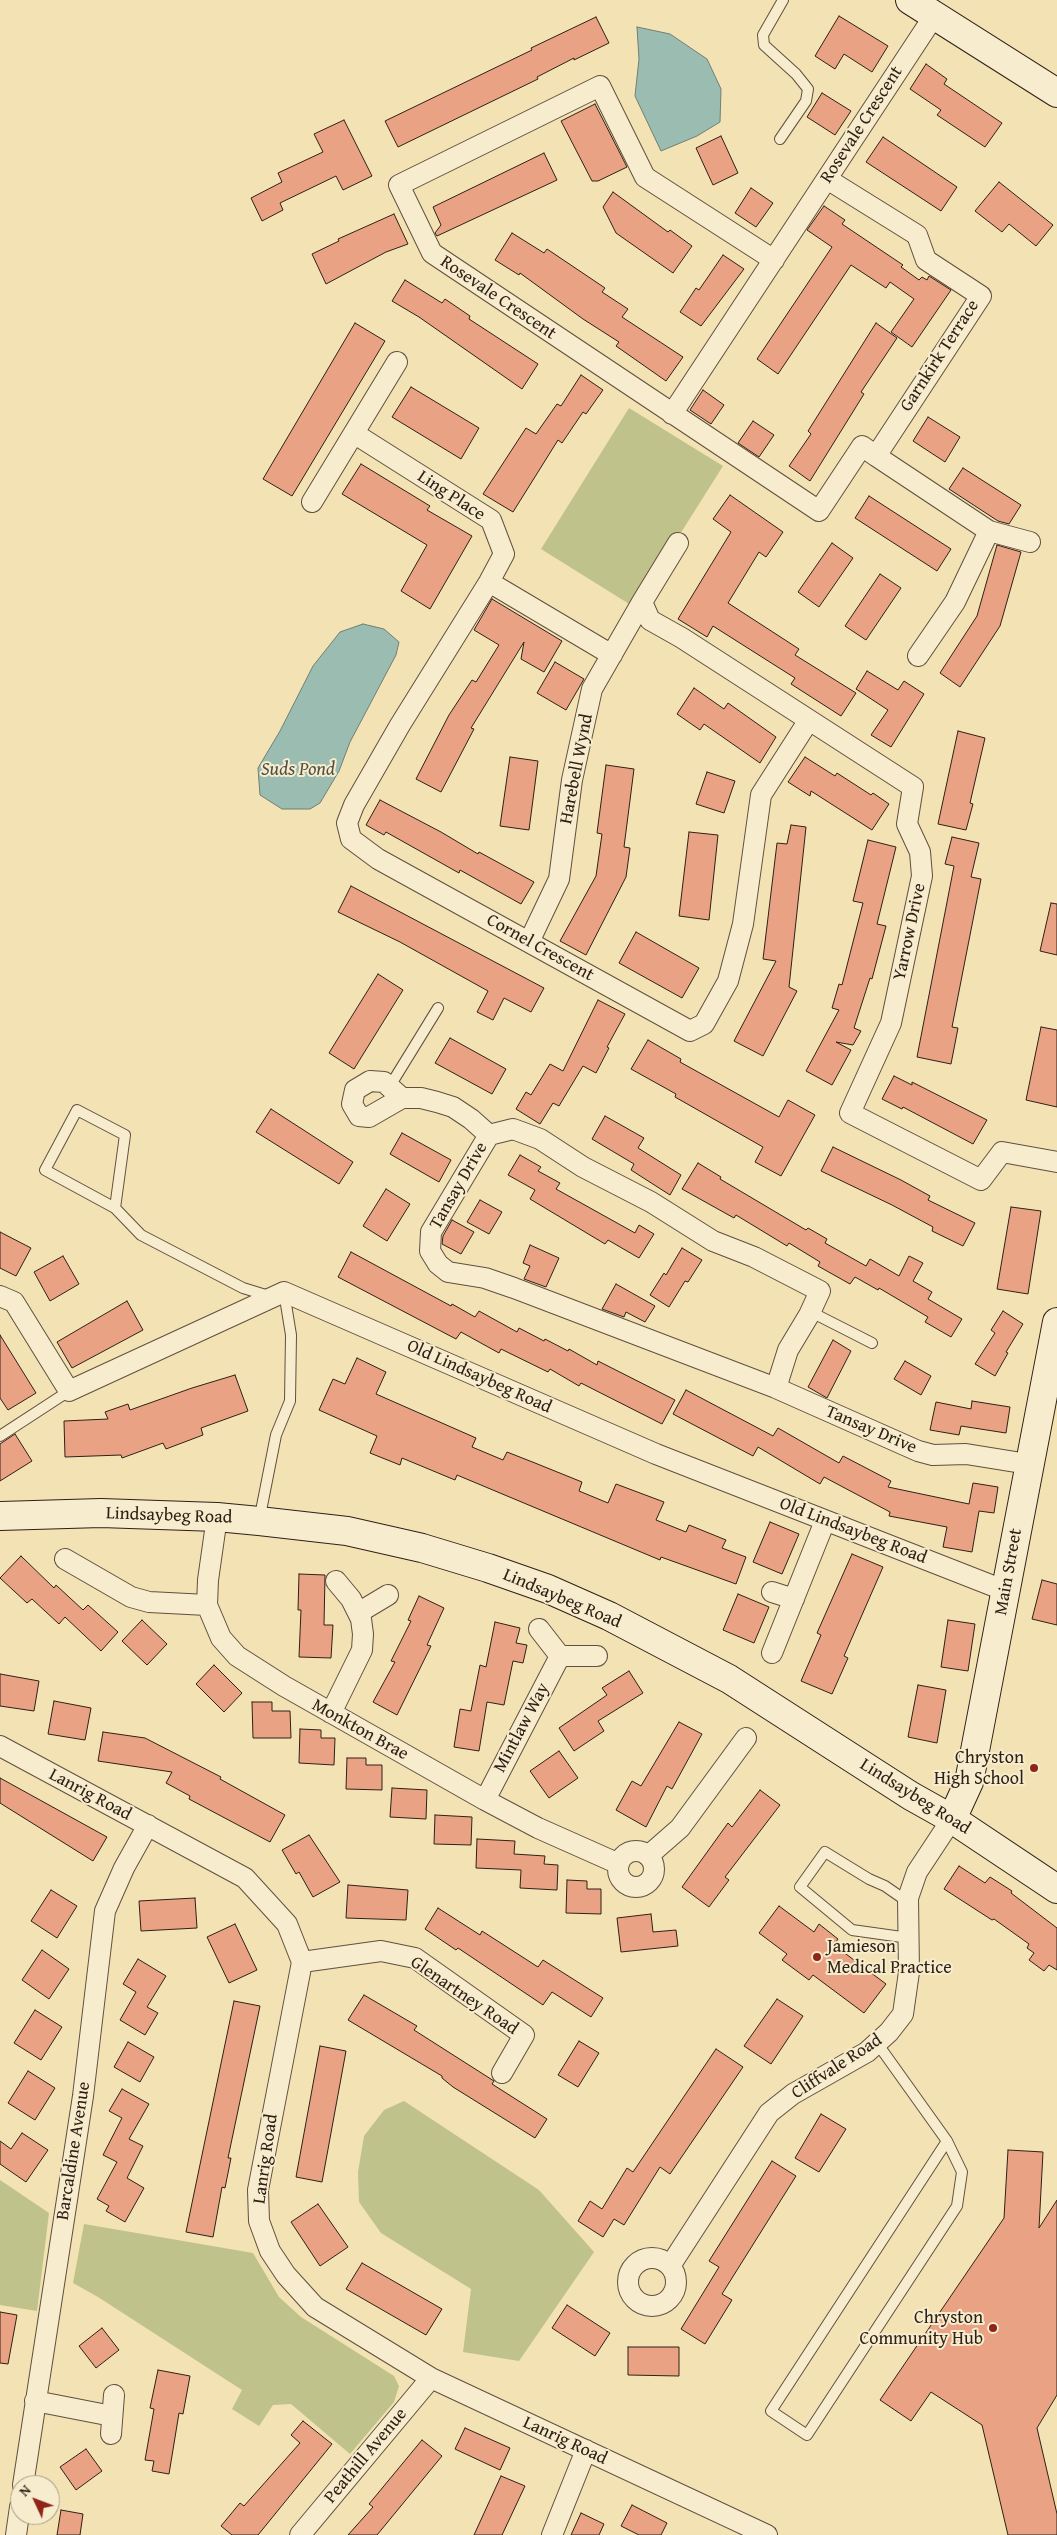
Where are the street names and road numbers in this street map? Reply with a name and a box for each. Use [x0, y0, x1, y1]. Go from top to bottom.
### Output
street label: Rosevale Crescent [816, 62, 908, 188]
street label: Rosevale Crescent [436, 251, 560, 345]
street label: Garnkirk Terrace [896, 296, 984, 416]
street label: Ling Place [413, 466, 489, 526]
street label: Harebell Wynd [556, 712, 598, 826]
street label: Yarrow Drive [889, 881, 931, 983]
street label: Cornel Crescent [483, 910, 597, 986]
street label: Tansay Drive [425, 1139, 493, 1233]
street label: Old Lindsaybeg Road [403, 1335, 555, 1419]
street label: Tansay Drive [822, 1401, 920, 1459]
street label: Old Lindsaybeg Road [776, 1493, 930, 1569]
street label: Lindsaybeg Road [105, 1503, 233, 1529]
street label: Main Street [991, 1527, 1027, 1617]
street label: Lindsaybeg Road [500, 1564, 624, 1634]
street label: Mintlaw Way [489, 1679, 555, 1777]
street label: Monkton Brae [308, 1695, 412, 1765]
street label: Lindsaybeg Road [856, 1754, 974, 1840]
street label: Lanrig Road [45, 1764, 135, 1826]
street label: Glenartney Road [406, 1952, 522, 2040]
street label: Cliffvale Road [788, 2030, 886, 2104]
street label: Barcaldine Avenue [52, 2080, 96, 2222]
street label: Lanrig Road [249, 2113, 283, 2205]
street label: Peathill Avenue [320, 2404, 412, 2508]
street label: Lanrig Road [519, 2412, 611, 2470]

